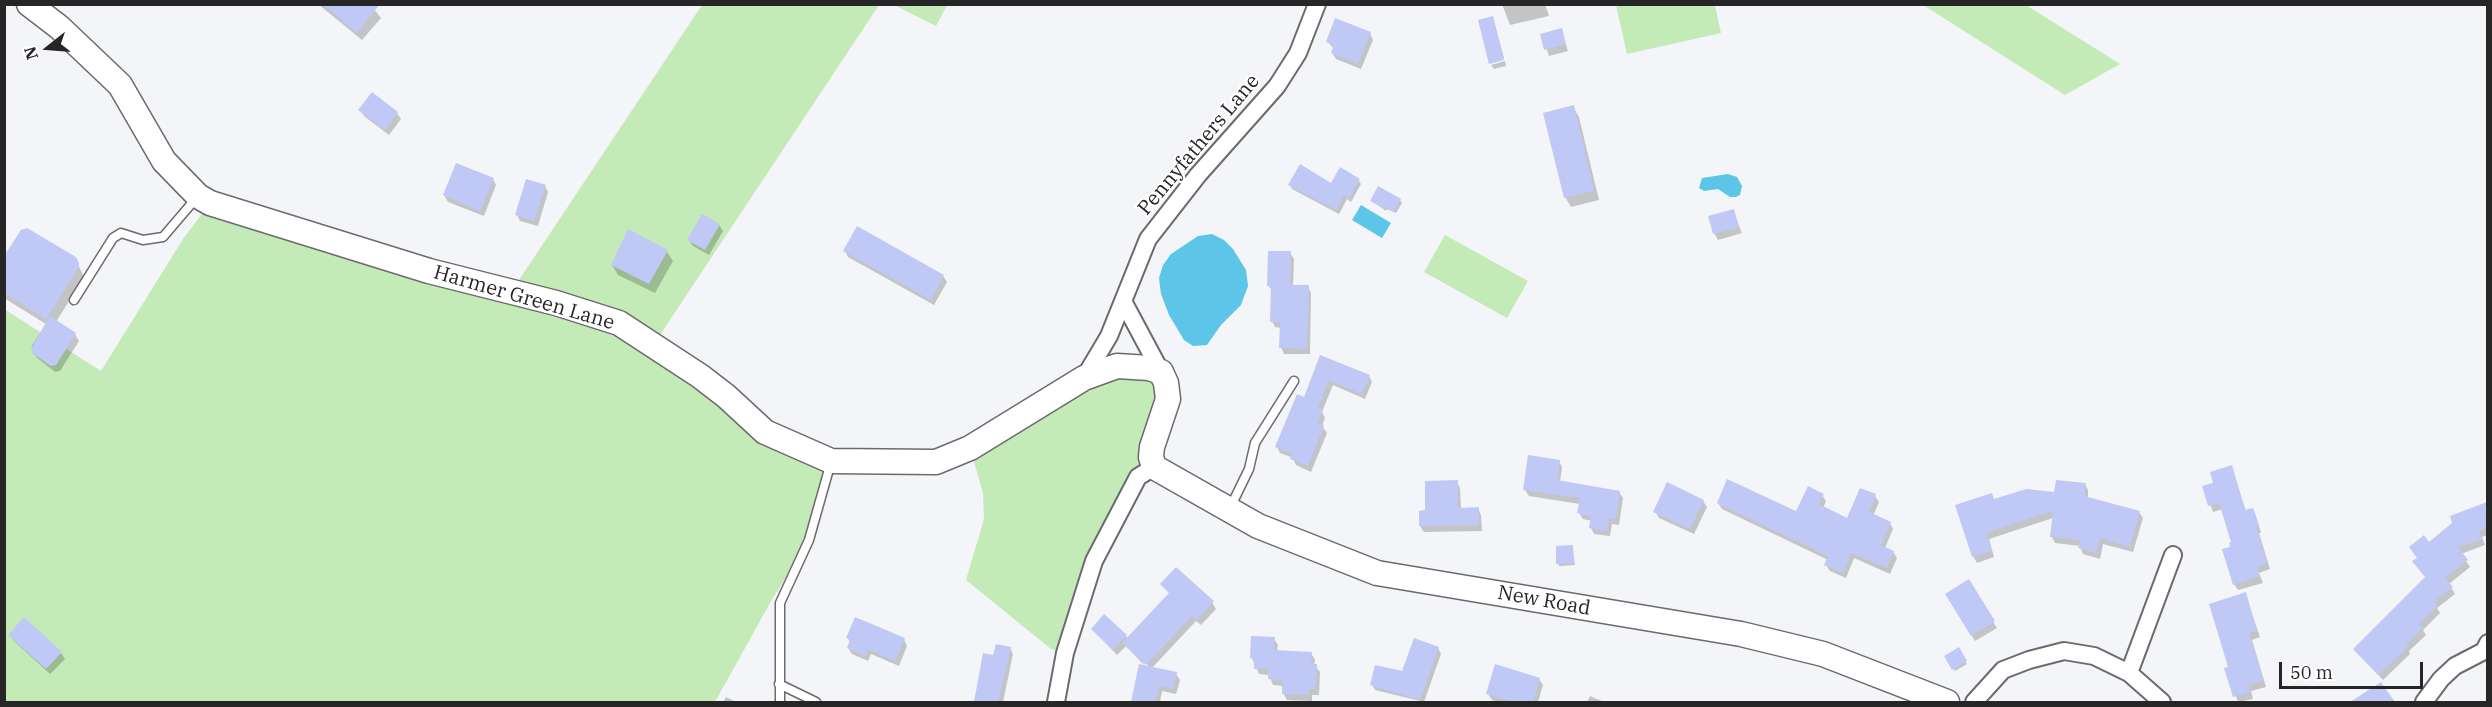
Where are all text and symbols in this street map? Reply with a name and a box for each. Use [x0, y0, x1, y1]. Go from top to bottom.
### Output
north arrow [18, 18, 78, 78]
text: N [19, 44, 42, 62]
street label: Pennyfathers Lane [1133, 70, 1265, 220]
street label: Harmer Green Lane [431, 261, 617, 335]
street label: New Road [1496, 581, 1592, 621]
scale bar [2282, 650, 2426, 688]
text: 50 m [2290, 661, 2333, 684]

